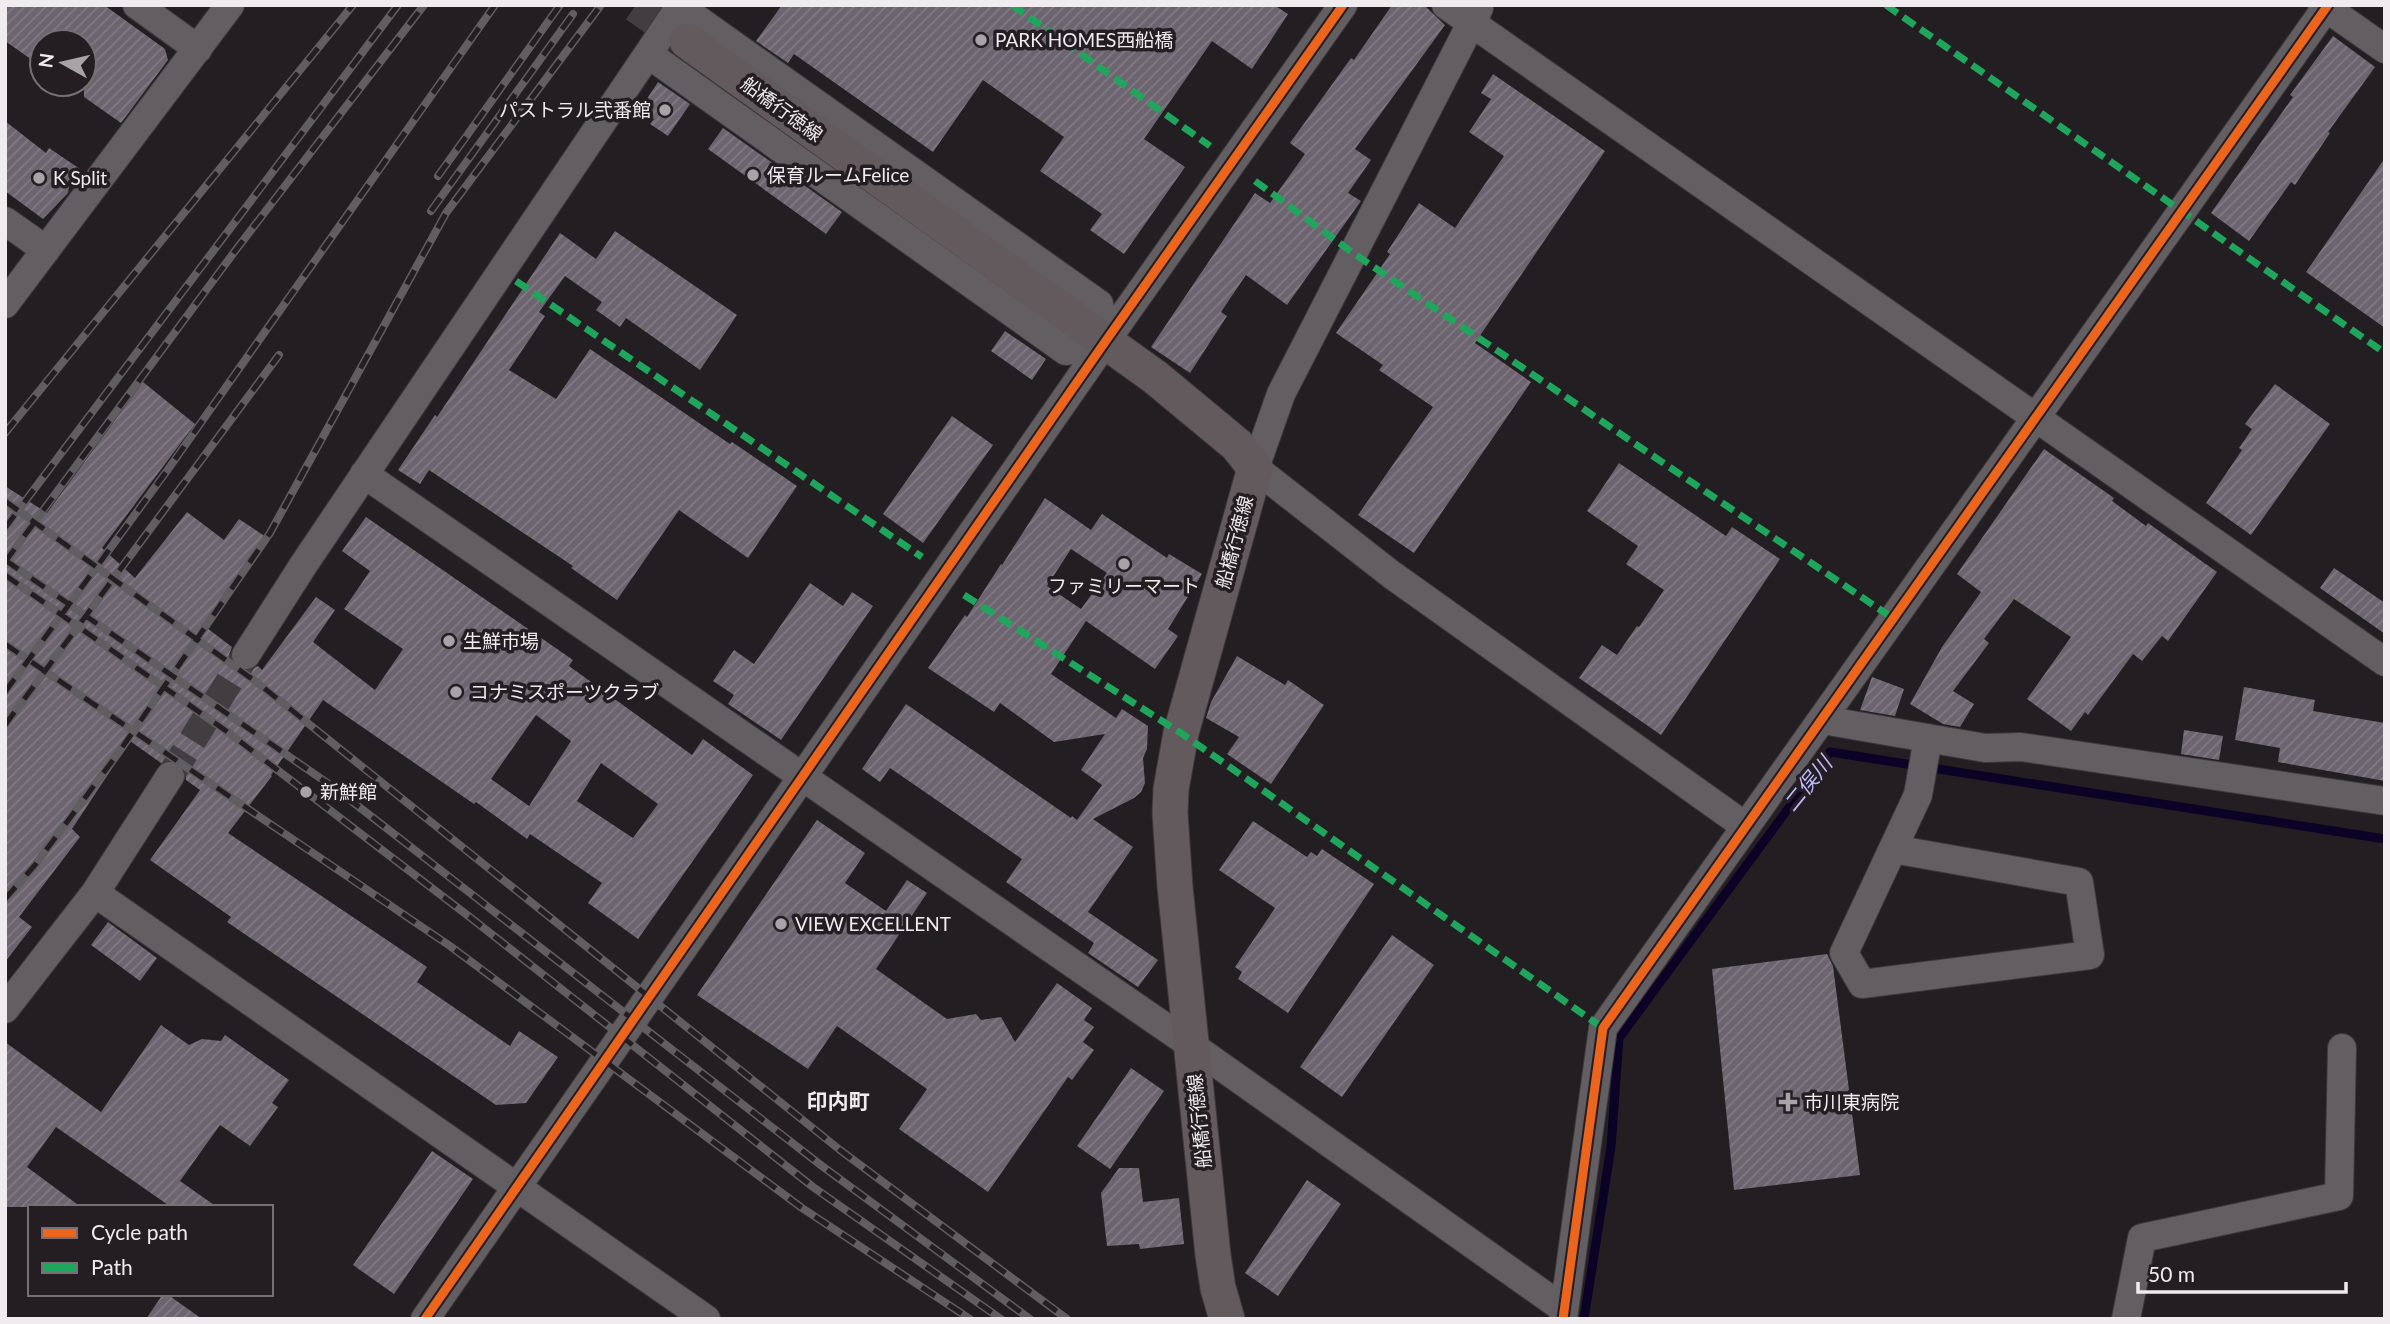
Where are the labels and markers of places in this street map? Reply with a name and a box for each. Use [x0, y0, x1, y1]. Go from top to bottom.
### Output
place label: PARK HOMES西船橋 [995, 28, 1173, 51]
marker: PARK HOMES西船橋 [973, 32, 989, 48]
place label: パストラル弐番館 [499, 98, 651, 121]
marker: パストラル弐番館 [657, 102, 673, 118]
place label: 保育ルームFelice [767, 163, 909, 186]
place label: K Split [53, 166, 107, 189]
marker: 保育ルームFelice [745, 167, 761, 183]
marker: K Split [31, 170, 47, 186]
marker: ファミリーマート [1116, 556, 1132, 572]
place label: ファミリーマート [1048, 574, 1200, 597]
place label: 生鮮市場 [463, 629, 539, 652]
marker: 生鮮市場 [441, 633, 457, 649]
place label: コナミスポーツクラブ [470, 680, 660, 703]
marker: コナミスポーツクラブ [448, 684, 464, 700]
place label: 新鮮館 [320, 780, 377, 803]
marker: 新鮮館 [298, 784, 314, 800]
place label: VIEW EXCELLENT [795, 912, 951, 935]
marker: VIEW EXCELLENT [773, 916, 789, 932]
place label: 市川東病院 [1804, 1090, 1899, 1113]
marker: 市川東病院 [1778, 1092, 1798, 1112]

